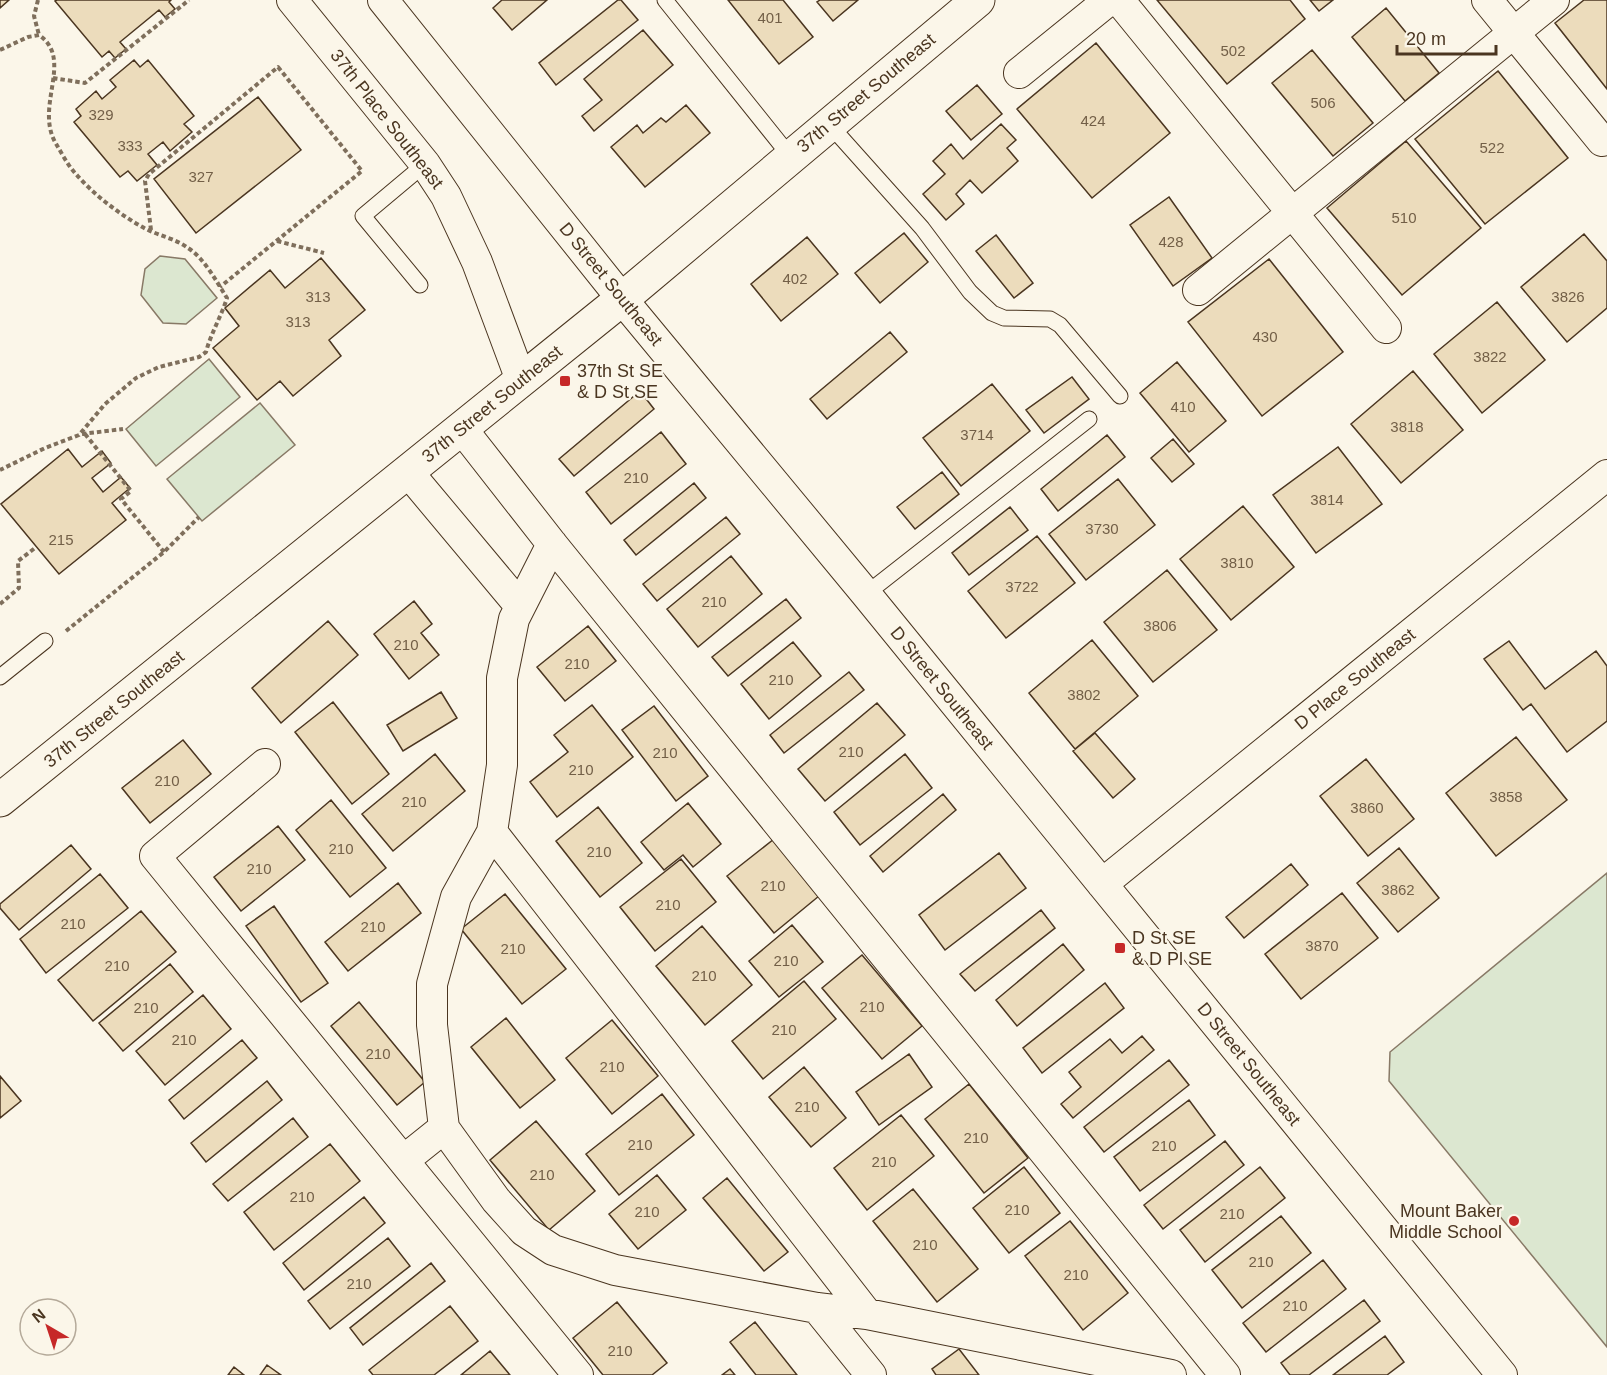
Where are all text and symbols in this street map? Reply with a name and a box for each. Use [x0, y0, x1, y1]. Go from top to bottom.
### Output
house number: 401 [757, 9, 783, 26]
scale bar [1397, 18, 1496, 56]
street label: 37th Street Southeast [793, 29, 939, 157]
text: 20 m [1406, 29, 1446, 49]
house number: 502 [1220, 42, 1246, 59]
street label: 37th Place Southeast [326, 45, 448, 193]
house number: 506 [1310, 94, 1336, 111]
house number: 329 [88, 106, 114, 123]
house number: 424 [1080, 112, 1106, 129]
house number: 333 [117, 137, 143, 154]
house number: 522 [1479, 139, 1505, 156]
house number: 327 [188, 168, 214, 185]
house number: 510 [1391, 209, 1417, 226]
street label: D Street Southeast [555, 219, 667, 349]
house number: 428 [1158, 233, 1184, 250]
house number: 402 [782, 270, 808, 287]
house number: 313 [305, 288, 331, 305]
house number: 3826 [1551, 288, 1585, 305]
house number: 313 [285, 313, 311, 330]
house number: 430 [1252, 328, 1278, 345]
street label: 37th Street Southeast [418, 341, 566, 467]
house number: 3822 [1473, 348, 1507, 365]
place label: 37th St SE & D St SE [577, 361, 663, 402]
marker: 37th St SE & D St SE [558, 374, 572, 388]
house number: 410 [1170, 398, 1196, 415]
house number: 3818 [1390, 418, 1424, 435]
house number: 3714 [960, 426, 994, 443]
house number: 210 [623, 469, 649, 486]
house number: 3814 [1310, 491, 1344, 508]
house number: 3730 [1085, 520, 1119, 537]
house number: 215 [48, 531, 74, 548]
house number: 3810 [1220, 554, 1254, 571]
house number: 3722 [1005, 578, 1039, 595]
house number: 210 [701, 593, 727, 610]
house number: 3806 [1143, 617, 1177, 634]
street label: D Street Southeast [886, 623, 998, 753]
street label: D Place Southeast [1291, 624, 1419, 734]
house number: 210 [393, 636, 419, 653]
street label: 37th Street Southeast [40, 646, 188, 772]
house number: 210 [564, 655, 590, 672]
house number: 210 [768, 671, 794, 688]
house number: 3802 [1067, 686, 1101, 703]
house number: 210 [838, 743, 864, 760]
house number: 210 [652, 744, 678, 761]
house number: 210 [568, 761, 594, 778]
house number: 210 [154, 772, 180, 789]
house number: 3858 [1489, 788, 1523, 805]
house number: 210 [401, 793, 427, 810]
house number: 3860 [1350, 799, 1384, 816]
house number: 210 [328, 840, 354, 857]
house number: 210 [586, 843, 612, 860]
house number: 210 [246, 860, 272, 877]
house number: 210 [760, 877, 786, 894]
house number: 3862 [1381, 881, 1415, 898]
house number: 210 [655, 896, 681, 913]
house number: 210 [60, 915, 86, 932]
house number: 210 [360, 918, 386, 935]
place label: D St SE & D Pl SE [1132, 928, 1212, 969]
house number: 3870 [1305, 937, 1339, 954]
house number: 210 [500, 940, 526, 957]
marker: D St SE & D Pl SE [1113, 941, 1127, 955]
house number: 210 [773, 952, 799, 969]
house number: 210 [104, 957, 130, 974]
house number: 210 [691, 967, 717, 984]
house number: 210 [859, 998, 885, 1015]
house number: 210 [133, 999, 159, 1016]
street label: D Street Southeast [1193, 999, 1305, 1129]
house number: 210 [771, 1021, 797, 1038]
house number: 210 [171, 1031, 197, 1048]
house number: 210 [365, 1045, 391, 1062]
house number: 210 [599, 1058, 625, 1075]
house number: 210 [794, 1098, 820, 1115]
house number: 210 [963, 1129, 989, 1146]
house number: 210 [627, 1136, 653, 1153]
house number: 210 [1151, 1137, 1177, 1154]
house number: 210 [871, 1153, 897, 1170]
house number: 210 [529, 1166, 555, 1183]
house number: 210 [289, 1188, 315, 1205]
house number: 210 [1004, 1201, 1030, 1218]
place label: Mount Baker Middle School [1389, 1201, 1502, 1242]
house number: 210 [634, 1203, 660, 1220]
house number: 210 [1219, 1205, 1245, 1222]
marker: Mount Baker Middle School [1507, 1214, 1521, 1228]
house number: 210 [912, 1236, 938, 1253]
house number: 210 [1248, 1253, 1274, 1270]
house number: 210 [1063, 1266, 1089, 1283]
house number: 210 [346, 1275, 372, 1292]
north arrow [18, 1297, 78, 1357]
house number: 210 [1282, 1297, 1308, 1314]
text: N [29, 1305, 49, 1326]
house number: 210 [607, 1342, 633, 1359]

